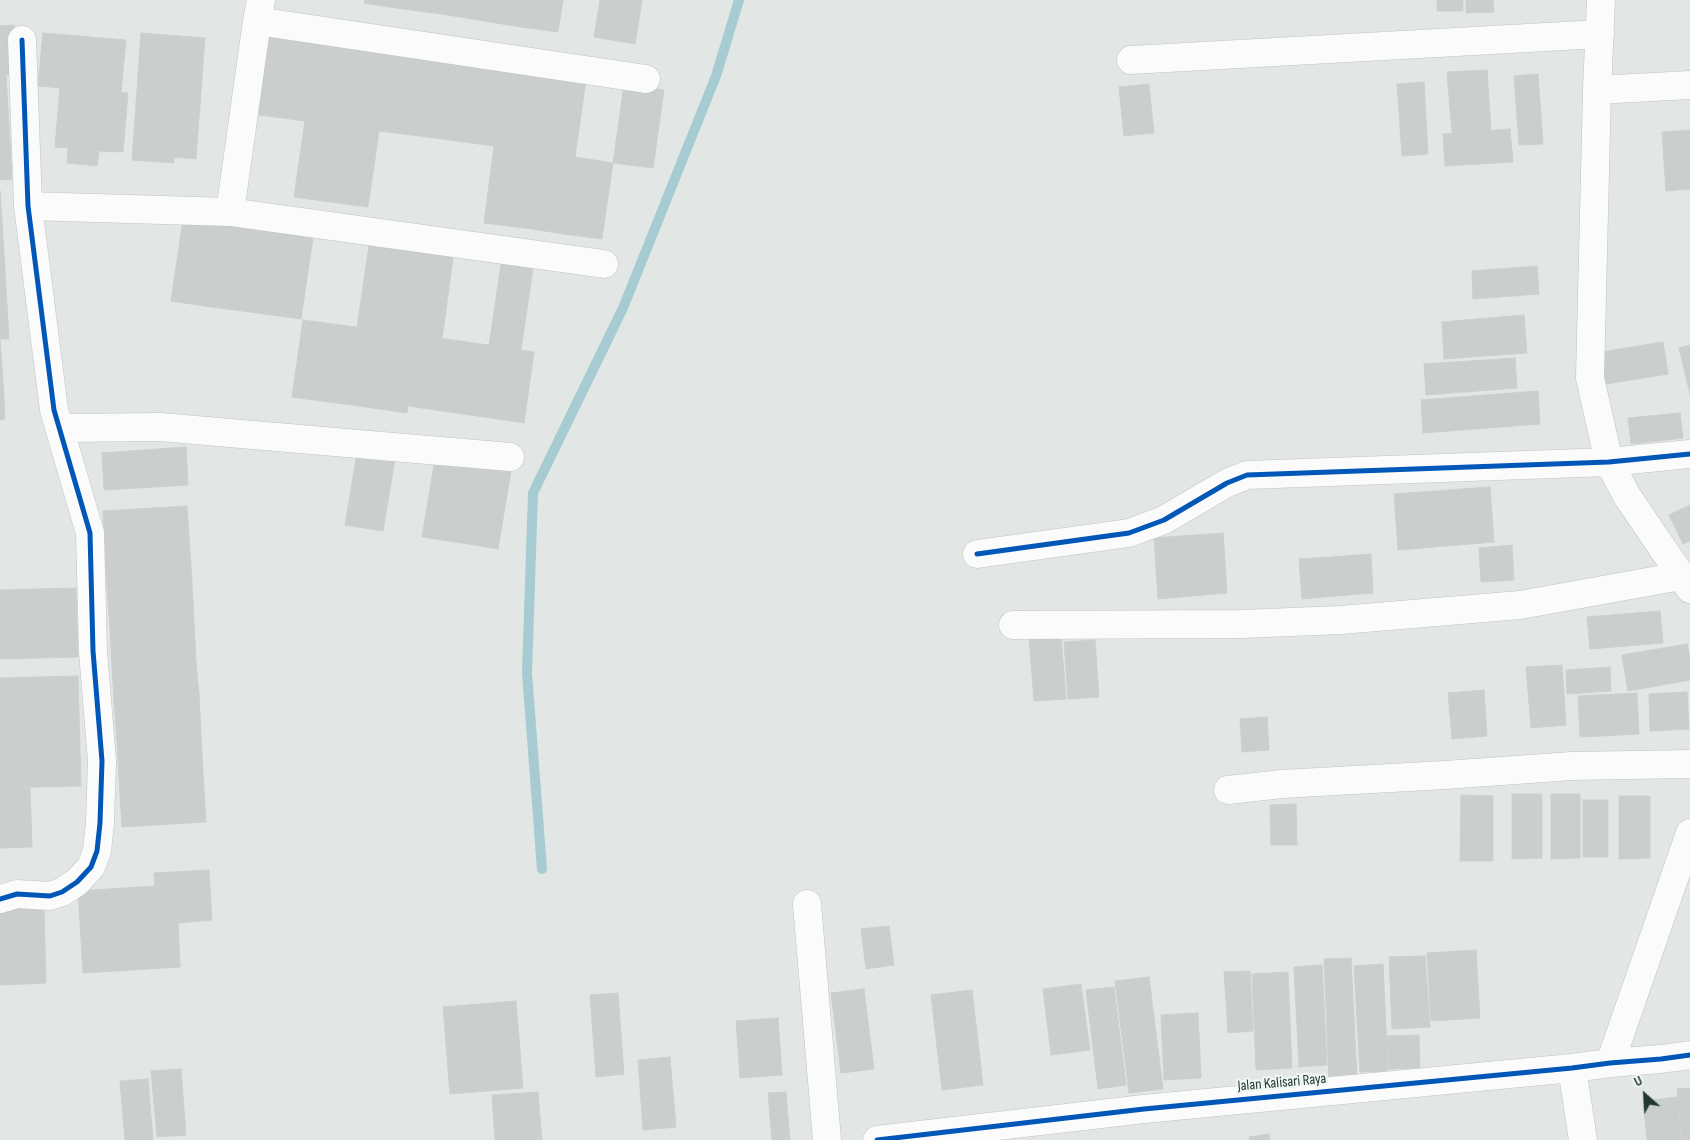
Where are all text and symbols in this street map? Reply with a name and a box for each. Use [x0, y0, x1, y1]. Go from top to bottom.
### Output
street label: Jalan Kalisari Raya [1237, 1070, 1327, 1096]
north arrow [1620, 1070, 1670, 1120]
text: U [1631, 1072, 1645, 1090]

